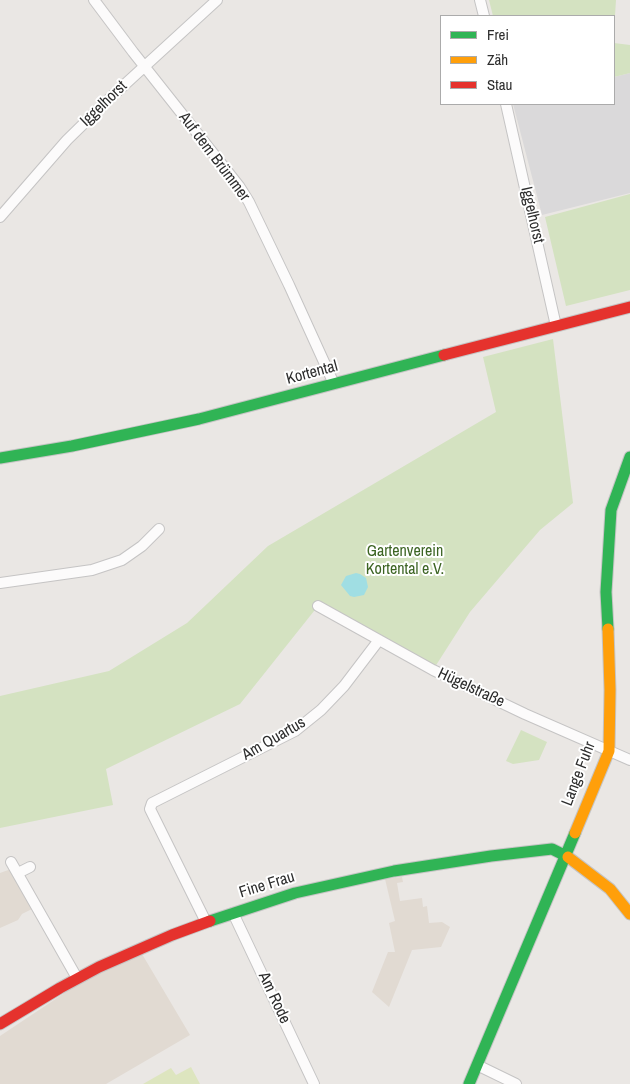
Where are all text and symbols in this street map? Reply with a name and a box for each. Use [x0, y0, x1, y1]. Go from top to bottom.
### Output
legend [440, 15, 615, 105]
text: Frei [487, 24, 509, 45]
text: Zäh [487, 49, 508, 70]
text: Stau [487, 74, 512, 95]
street label: Iggelhorst [77, 77, 131, 131]
street label: Auf dem Brümmer [174, 109, 254, 205]
street label: Iggelhorst [516, 185, 548, 245]
street label: Kortental [284, 357, 340, 389]
park label: Gartenverein Kortental e.V. [366, 542, 444, 580]
street label: Hügelstraße [435, 664, 507, 712]
street label: Am Quartus [239, 713, 309, 765]
street label: Lange Fuhr [558, 739, 600, 809]
street label: Fine Frau [237, 868, 297, 902]
street label: Am Rode [254, 969, 294, 1027]

